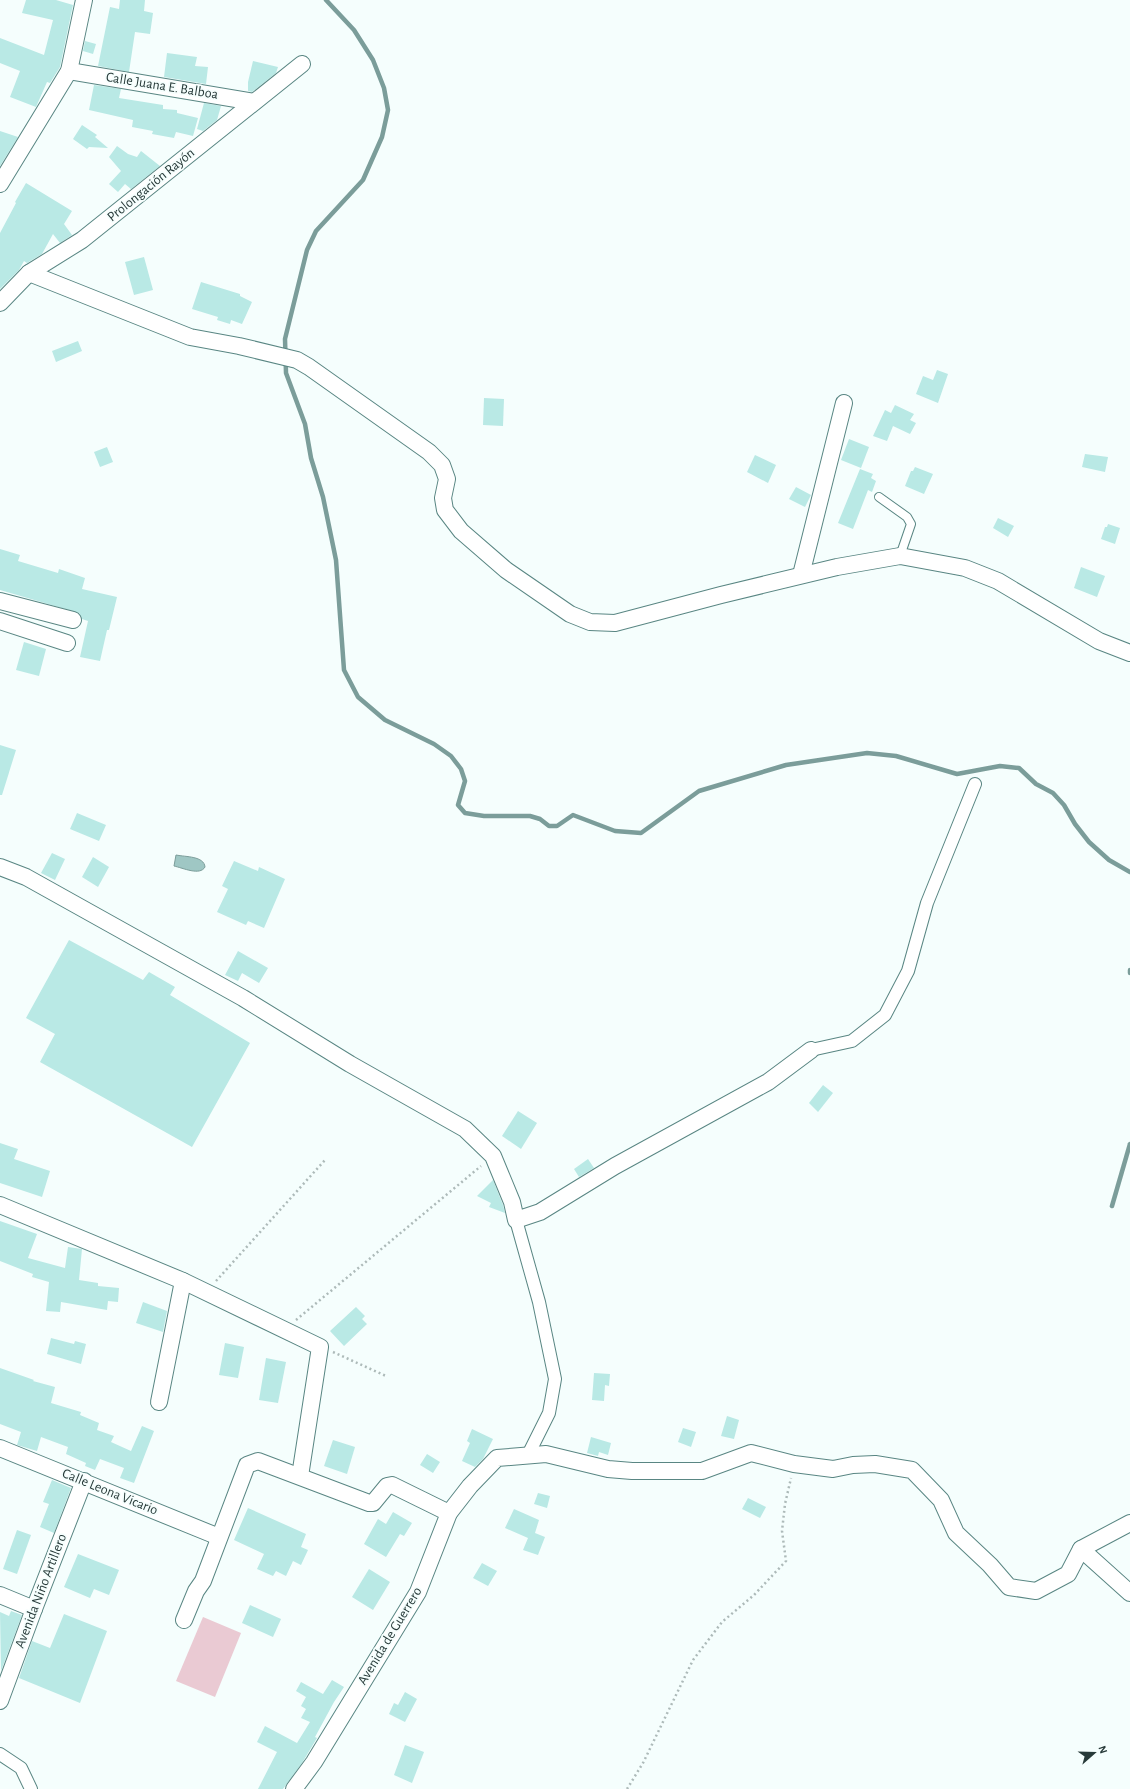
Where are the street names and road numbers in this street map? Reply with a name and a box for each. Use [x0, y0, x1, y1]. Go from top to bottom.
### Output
street label: Calle Juana E. Balboa [105, 70, 220, 102]
street label: Prolongación Rayón [105, 146, 197, 224]
street label: Calle Leona Vicario [60, 1466, 160, 1518]
street label: Avenida Niño Artillero [13, 1532, 69, 1650]
street label: Avenida de Guerrero [355, 1585, 425, 1687]

